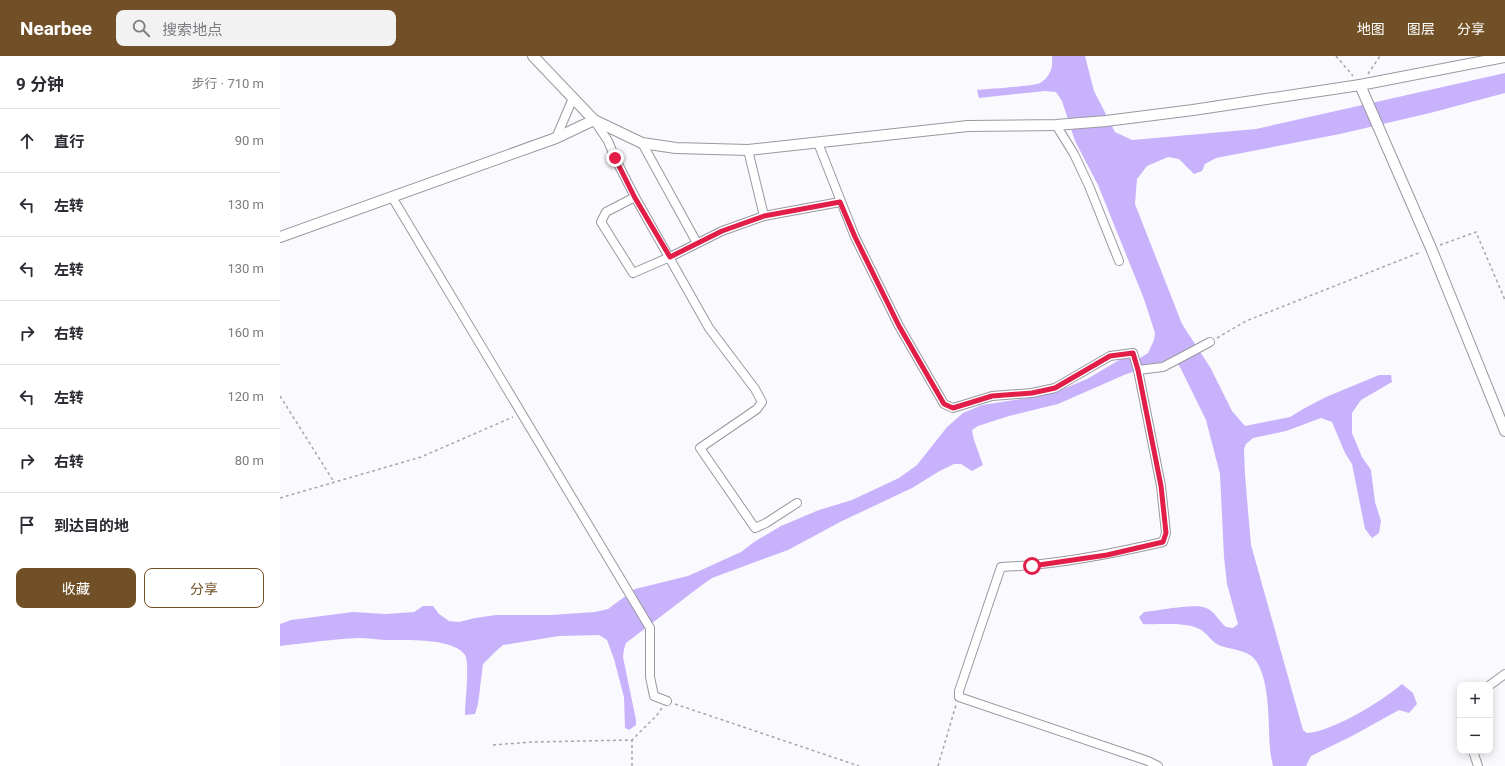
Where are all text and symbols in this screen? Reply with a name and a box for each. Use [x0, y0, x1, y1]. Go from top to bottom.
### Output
search box [116, 10, 396, 46]
text: Nearbee [20, 17, 92, 40]
icon: search [130, 17, 152, 39]
text: 搜索地点 [162, 21, 222, 39]
text: 地图 [1357, 21, 1385, 37]
text: 图层 [1407, 21, 1435, 37]
text: 分享 [1457, 21, 1485, 37]
text: 9 分钟 [16, 74, 64, 94]
text: 步行 · 710 m [192, 76, 264, 91]
icon: ahead [16, 130, 38, 152]
text: 直行 [54, 133, 84, 151]
text: 90 m [235, 133, 264, 148]
route end [606, 149, 624, 167]
icon: left [16, 194, 38, 216]
text: 左转 [54, 197, 84, 215]
text: 130 m [227, 197, 264, 212]
icon: left [16, 258, 38, 280]
text: 左转 [54, 261, 84, 279]
text: 130 m [227, 261, 264, 276]
icon: right [16, 322, 38, 344]
text: 右转 [54, 325, 84, 343]
text: 160 m [227, 325, 264, 340]
icon: left [16, 386, 38, 408]
text: 左转 [54, 389, 84, 407]
text: 120 m [227, 389, 264, 404]
icon: right [16, 450, 38, 472]
text: 右转 [54, 453, 84, 471]
text: 80 m [235, 453, 264, 468]
icon: arrive [16, 514, 38, 536]
text: 到达目的地 [54, 517, 129, 535]
route start [1023, 557, 1041, 575]
button: 收藏 [16, 568, 136, 608]
button: 分享 [144, 568, 264, 608]
map controls [1457, 682, 1493, 754]
button: + [1457, 682, 1493, 718]
button: − [1457, 718, 1493, 754]

